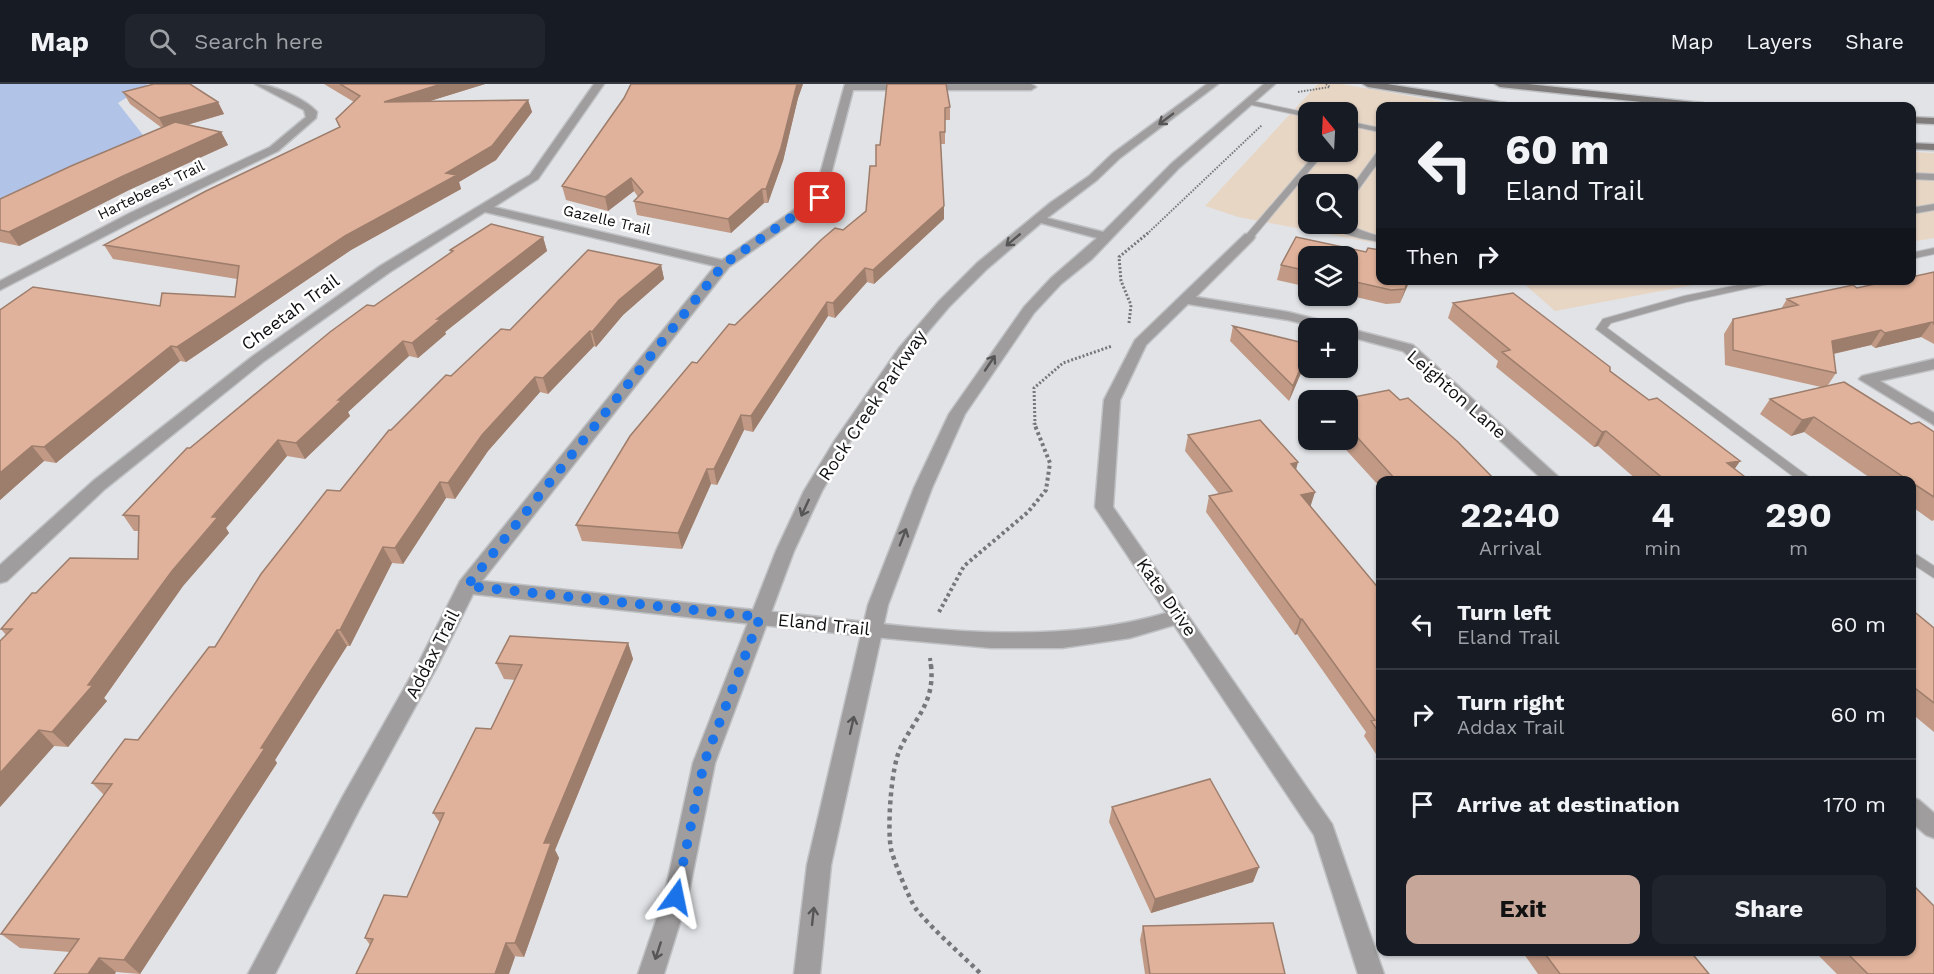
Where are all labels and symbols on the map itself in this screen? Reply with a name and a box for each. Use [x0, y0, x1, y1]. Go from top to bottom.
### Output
north arrow [1298, 102, 1358, 162]
one-way arrow [1158, 113, 1174, 125]
street label: Hartebeest Trail [95, 156, 208, 224]
pin [794, 172, 845, 223]
street label: Gazelle Trail [561, 201, 653, 239]
one-way arrow [1006, 233, 1021, 247]
street label: Cheetah Trail [237, 269, 343, 355]
street label: Rock Creek Parkway [814, 325, 931, 484]
street label: Leighton Lane [1403, 345, 1511, 443]
one-way arrow [984, 356, 996, 372]
one-way arrow [799, 499, 811, 517]
one-way arrow [899, 529, 910, 547]
street label: Kate Drive [1133, 554, 1201, 640]
street label: Addax Trail [401, 606, 463, 702]
street label: Eland Trail [777, 609, 872, 639]
one-way arrow [847, 716, 859, 735]
position arrow [644, 865, 708, 929]
one-way arrow [808, 906, 819, 926]
one-way arrow [652, 941, 663, 960]

